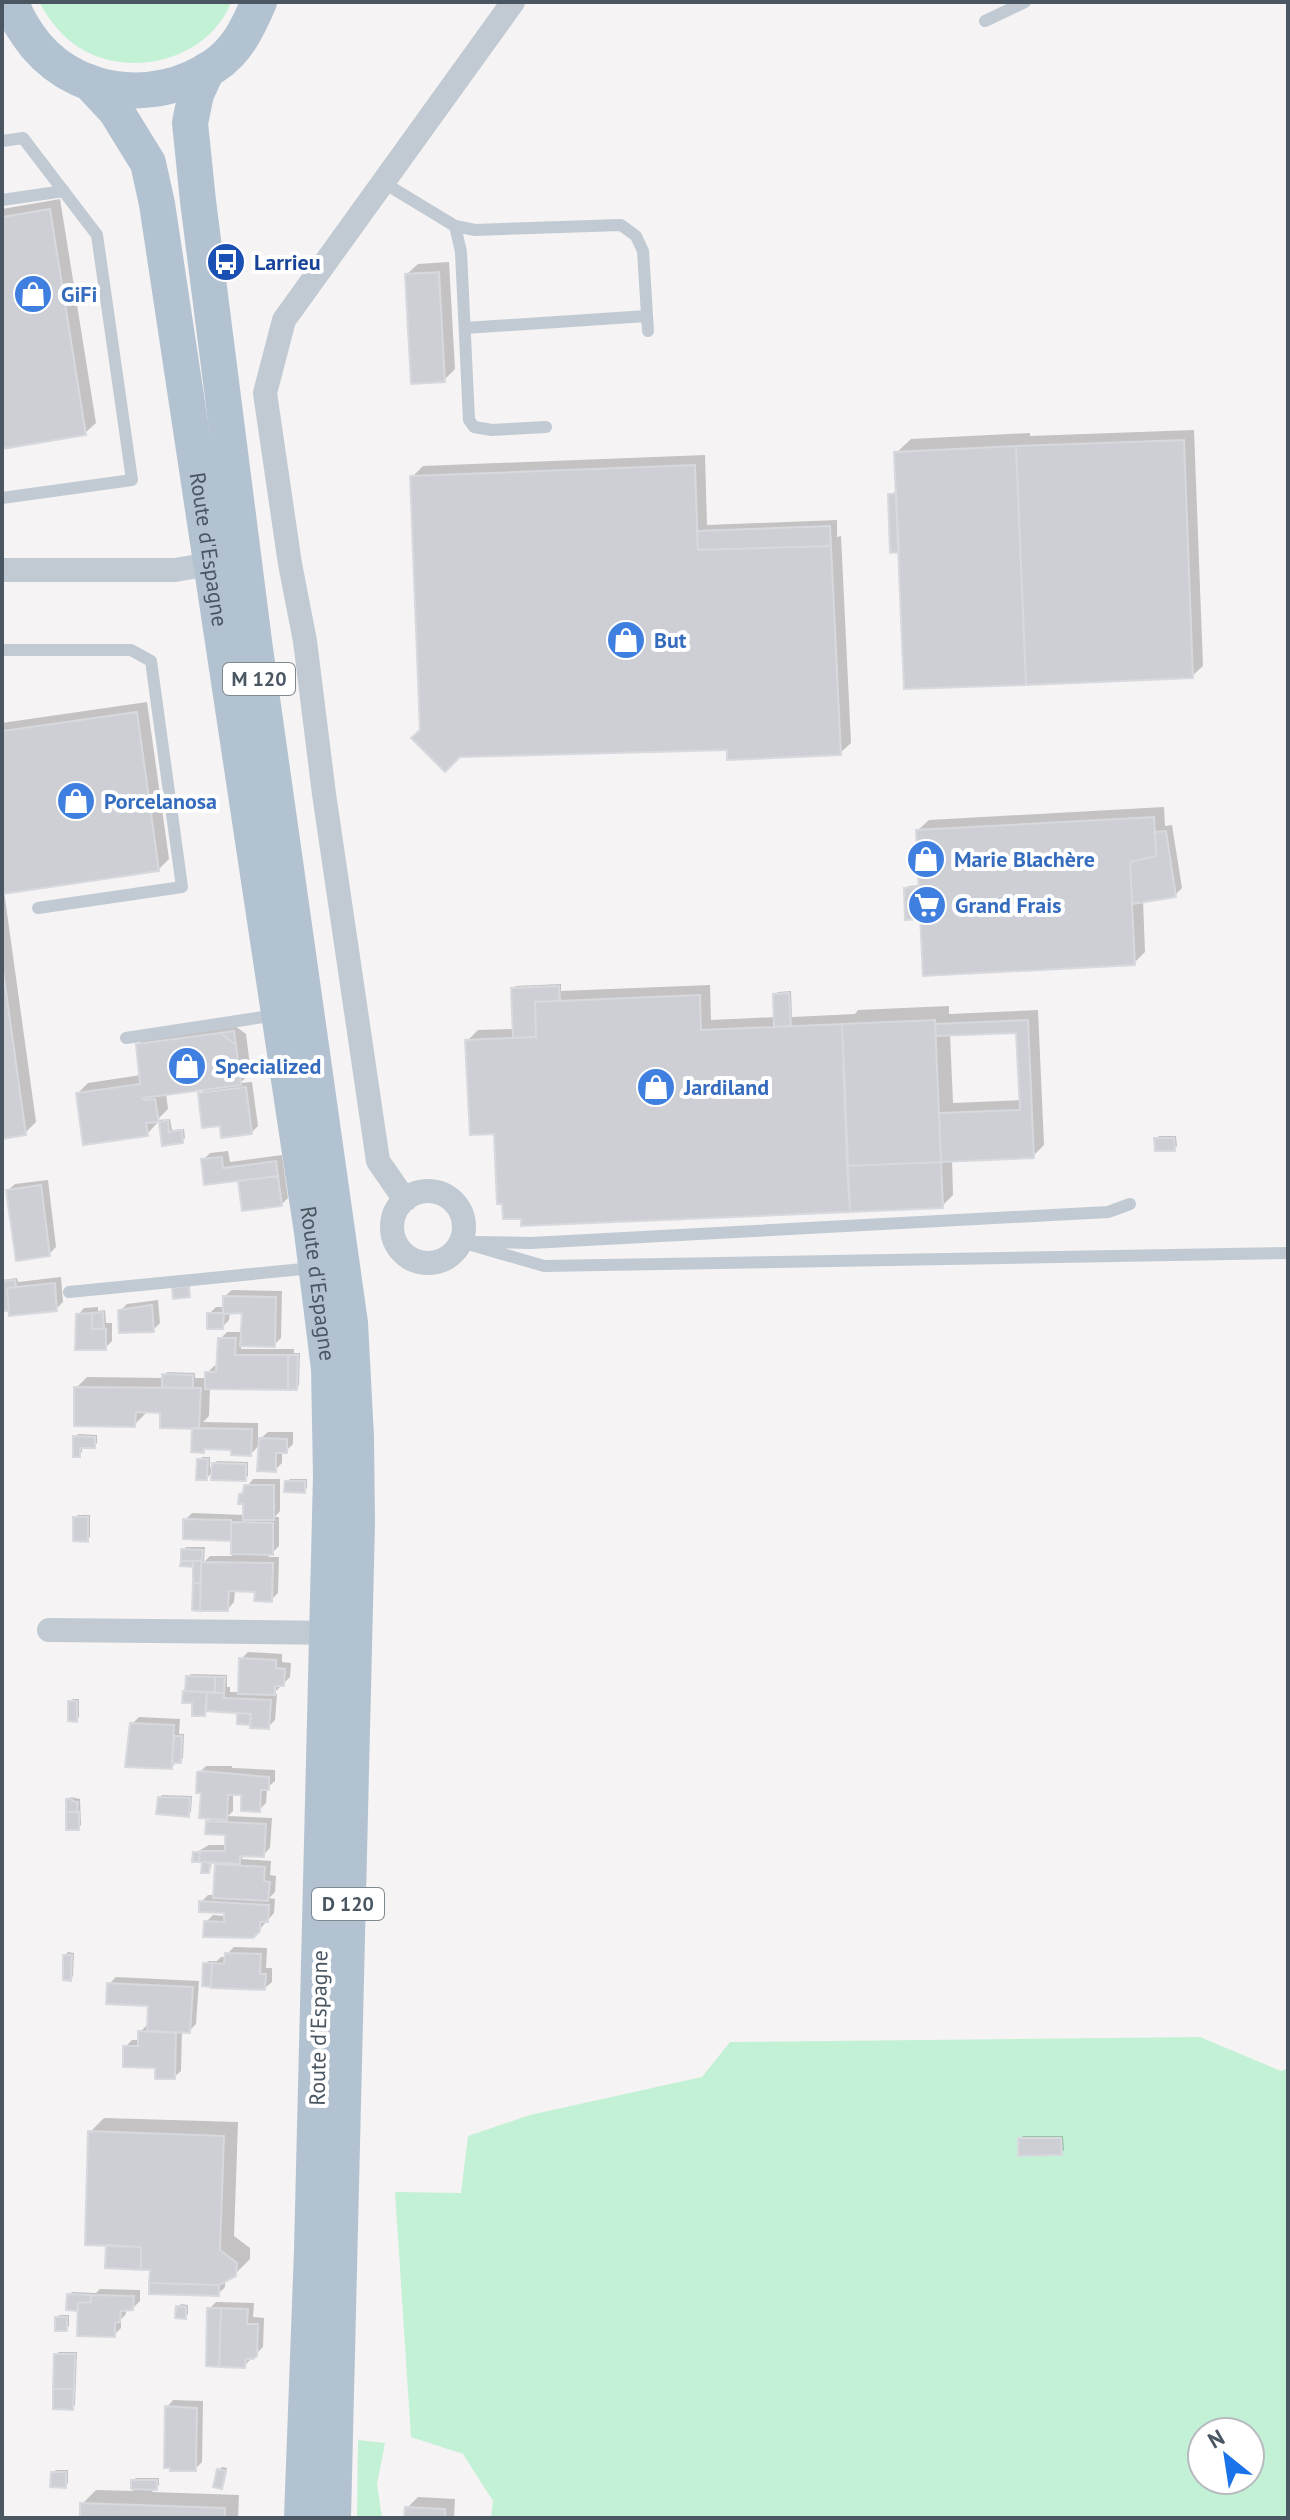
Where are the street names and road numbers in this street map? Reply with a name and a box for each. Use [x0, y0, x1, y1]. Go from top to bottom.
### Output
street label: Route d'Espagne [184, 470, 235, 628]
road number: M 120 [223, 663, 295, 695]
street label: Route d'Espagne [294, 1204, 342, 1362]
road number: D 120 [312, 1888, 384, 1920]
street label: Route d'Espagne [303, 1950, 333, 2106]

